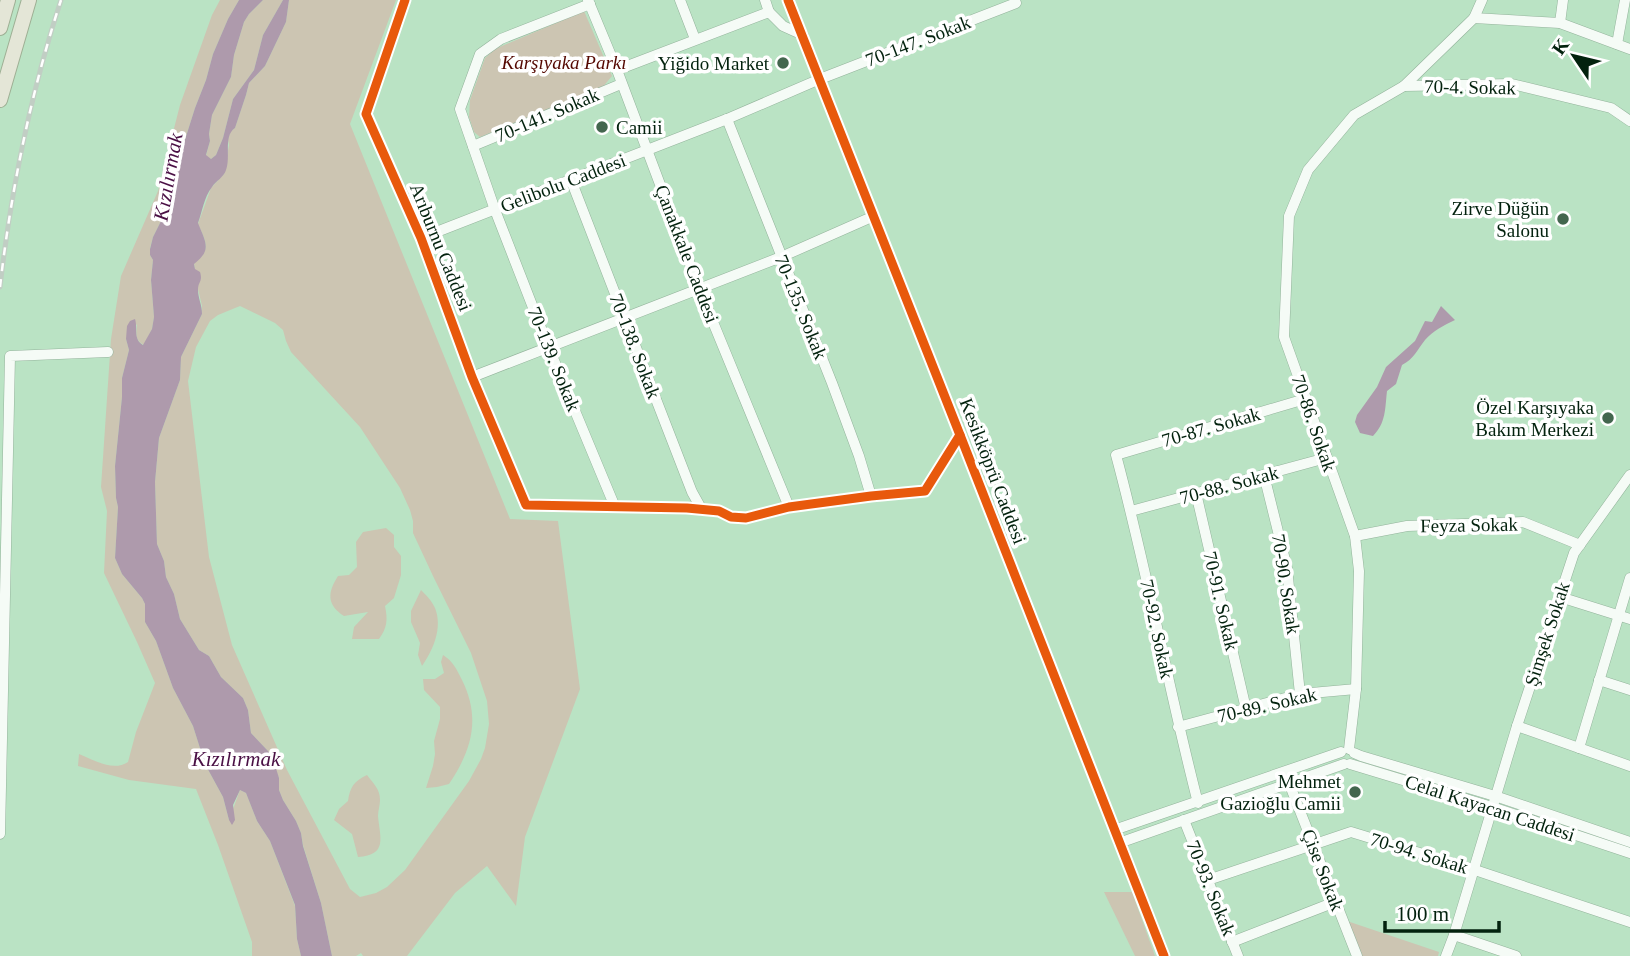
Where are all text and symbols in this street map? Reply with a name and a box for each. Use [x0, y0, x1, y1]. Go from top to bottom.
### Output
street label: 70-147. Sokak [863, 11, 974, 71]
north arrow [1539, 21, 1609, 91]
text: K [1548, 34, 1573, 59]
park label: Karşıyaka Parkı [500, 52, 627, 73]
place label: Yiğido Market [658, 53, 770, 74]
marker: Yiğido Market [775, 55, 791, 71]
street label: 70-4. Sokak [1424, 76, 1517, 98]
street label: 70-141. Sokak [492, 83, 603, 146]
place label: Camii [616, 117, 662, 138]
marker: Camii [594, 119, 610, 135]
water label: Kızılırmak [148, 131, 188, 224]
street label: Gelibolu Caddesi [497, 149, 629, 217]
street label: Arıburnu Caddesi [406, 180, 476, 314]
street label: Çanakkale Caddesi [651, 182, 723, 326]
place label: Zirve Düğün Salonu [1451, 198, 1549, 241]
marker: Zirve Düğün Salonu [1555, 211, 1571, 227]
street label: 70-135. Sokak [771, 252, 832, 363]
street label: 70-138. Sokak [605, 291, 665, 402]
street label: 70-139. Sokak [524, 304, 585, 415]
street label: 70-86. Sokak [1288, 372, 1341, 475]
street label: Kesikköprü Caddesi [955, 395, 1031, 547]
place label: Özel Karşıyaka Bakım Merkezi [1475, 397, 1595, 440]
street label: 70-87. Sokak [1159, 403, 1263, 451]
marker: Özel Karşıyaka Bakım Merkezi [1600, 410, 1616, 426]
street label: 70-88. Sokak [1177, 462, 1281, 508]
street label: Feyza Sokak [1420, 514, 1518, 536]
street label: 70-90. Sokak [1268, 532, 1304, 636]
street label: 70-91. Sokak [1199, 549, 1243, 653]
street label: 70-92. Sokak [1136, 577, 1178, 681]
street label: Şimşek Sokak [1520, 579, 1574, 689]
street label: 70-89. Sokak [1215, 683, 1319, 727]
water label: Kızılırmak [191, 747, 281, 771]
place label: Mehmet Gazioğlu Camii [1220, 771, 1342, 814]
street label: Celal Kayacan Caddesi [1402, 771, 1578, 845]
marker: Mehmet Gazioğlu Camii [1347, 784, 1363, 800]
street label: Çise Sokak [1298, 826, 1348, 914]
street label: 70-94. Sokak [1367, 828, 1471, 878]
street label: 70-93. Sokak [1182, 837, 1240, 939]
scale bar [1385, 890, 1499, 934]
text: 100 m [1396, 902, 1449, 926]

